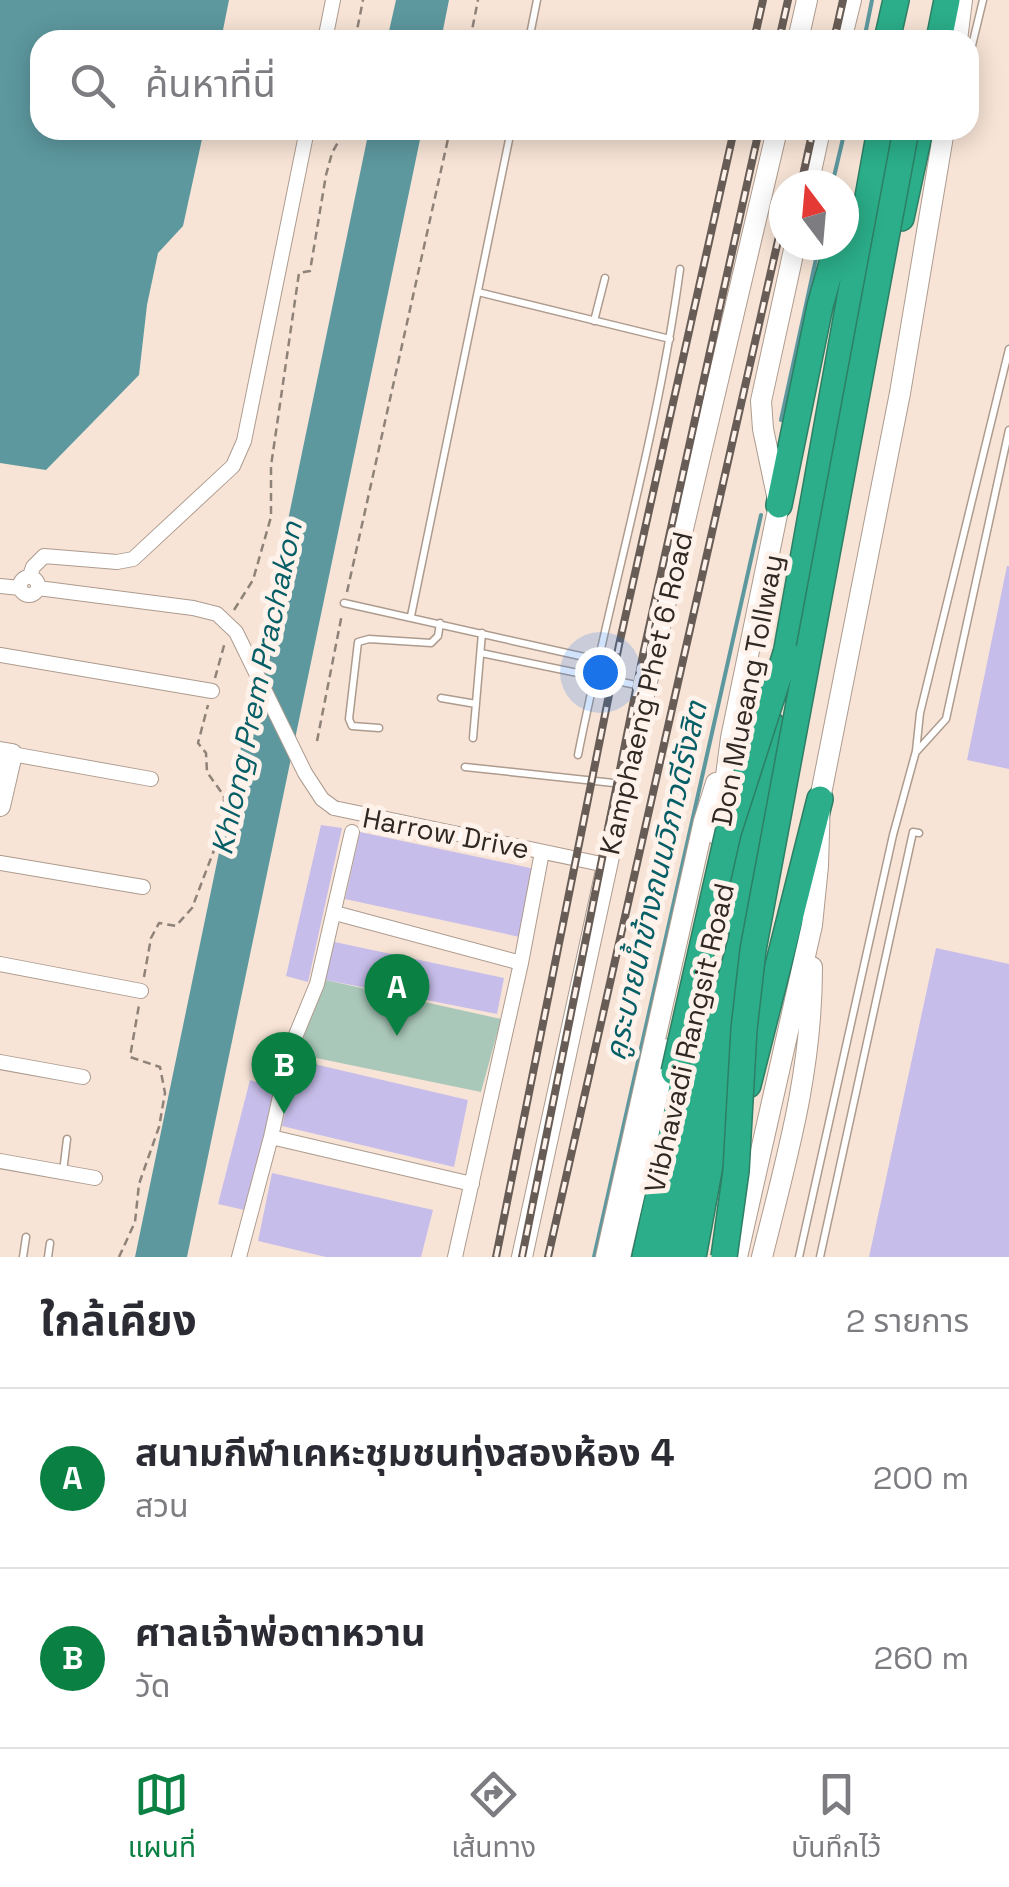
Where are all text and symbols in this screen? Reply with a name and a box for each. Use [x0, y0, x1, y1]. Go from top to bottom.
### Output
search box [30, 30, 979, 140]
icon: search [65, 58, 120, 113]
text: ค้นหาที่นี่ [145, 60, 276, 108]
north arrow [769, 170, 859, 260]
water label: Khlong Prem Prachakon [202, 517, 311, 858]
street label: Kamphaeng Phet 6 Road [591, 528, 701, 858]
street label: Don Mueang Tollway [703, 551, 791, 829]
your location [575, 647, 626, 698]
water label: คูระบายน้ำข้างถนนวิภาวดีรังสิต [594, 696, 716, 1064]
street label: Harrow Drive [360, 799, 532, 867]
street label: Vibhavadi Rangsit Road [636, 880, 742, 1196]
pin: A [364, 954, 430, 1036]
pin: B [252, 1032, 316, 1114]
text: ใกล้เคียง [40, 1294, 197, 1347]
text: 2 รายการ [846, 1301, 969, 1341]
text: สนามกีฬาเคหะชุมชนทุ่งสองห้อง 4 [135, 1429, 675, 1477]
text: A [62, 1458, 83, 1498]
text: 200 m [873, 1458, 969, 1498]
text: สวน [135, 1486, 189, 1526]
text: ศาลเจ้าพ่อตาหวาน [135, 1609, 426, 1657]
text: B [62, 1638, 83, 1678]
text: 260 m [874, 1638, 969, 1678]
text: วัด [135, 1666, 170, 1706]
tab: แผนที่ [128, 1767, 196, 1870]
tab: เส้นทาง [451, 1767, 536, 1870]
tab: บันทึกไว้ [791, 1767, 881, 1870]

